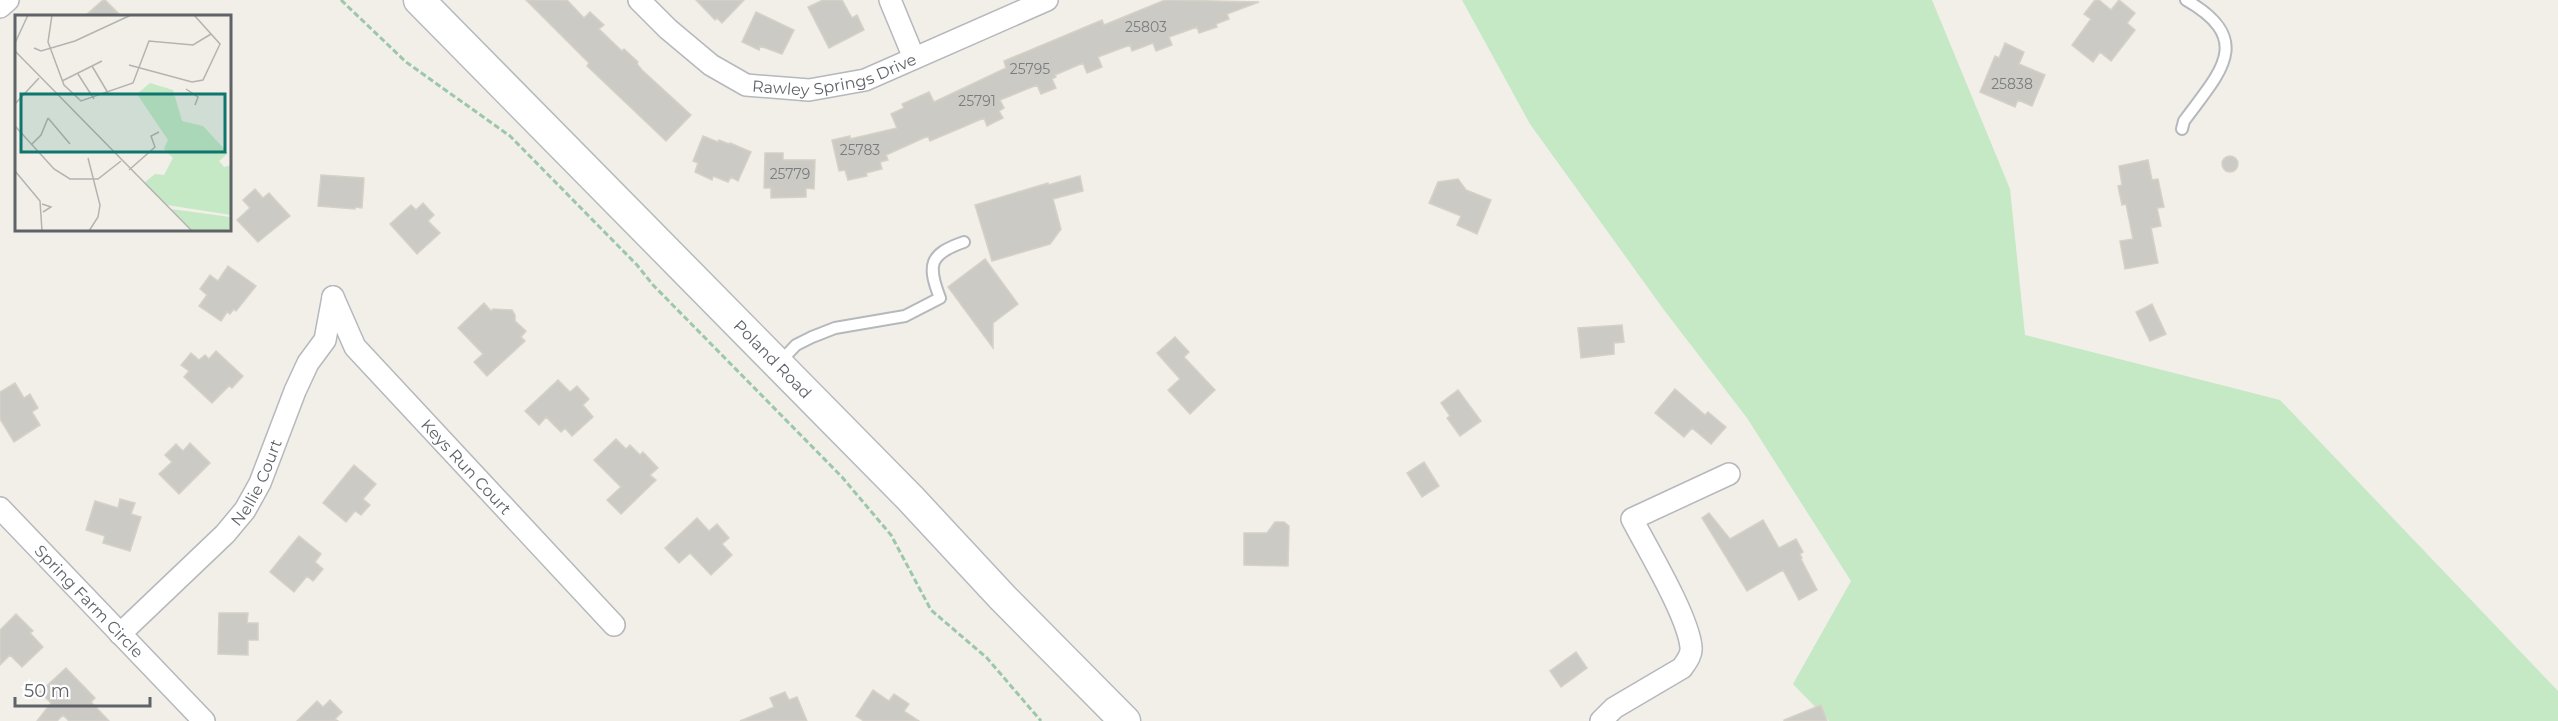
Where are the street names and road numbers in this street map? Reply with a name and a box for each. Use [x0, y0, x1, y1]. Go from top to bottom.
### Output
street label: Rawley Springs Drive [751, 49, 919, 100]
street label: Poland Road [730, 316, 816, 402]
street label: Keys Run Court [417, 415, 516, 519]
street label: Nellie Court [227, 436, 285, 530]
street label: Spring Farm Circle [31, 541, 148, 661]

